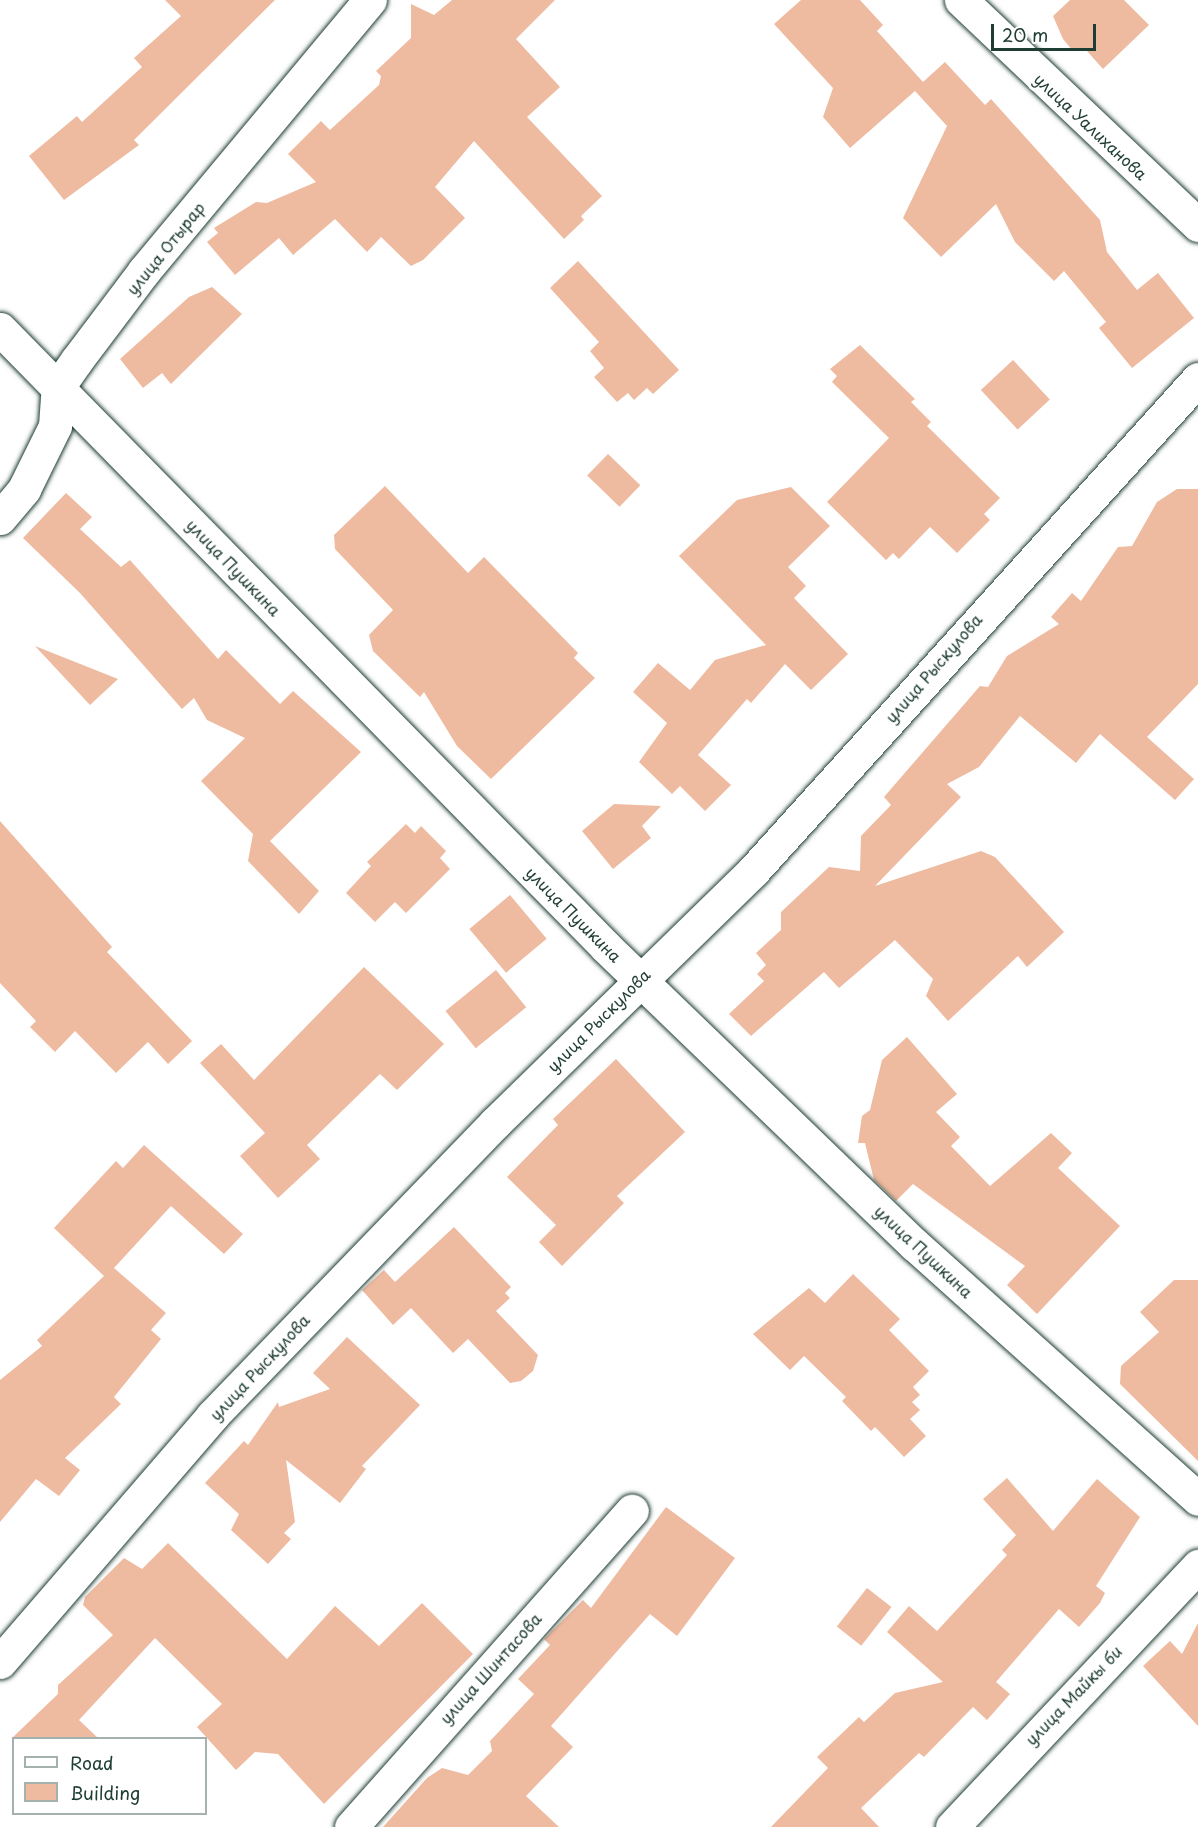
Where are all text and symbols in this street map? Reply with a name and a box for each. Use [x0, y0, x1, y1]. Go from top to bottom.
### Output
scale bar [994, 12, 1099, 50]
text: 20 m [1002, 21, 1048, 48]
street label: улица Уалиханова [1030, 69, 1152, 183]
street label: улица Отырар [122, 198, 208, 298]
street label: улица Пушкина [183, 514, 285, 620]
street label: улица Рыскулова [880, 609, 986, 727]
street label: улица Пушкина [522, 862, 626, 966]
street label: улица Рыскулова [542, 964, 654, 1076]
street label: улица Пушкина [871, 1200, 977, 1302]
street label: улица Рыскулова [205, 1310, 313, 1424]
street label: улица Шинтасова [435, 1609, 545, 1727]
street label: улица Майкы би [1020, 1641, 1126, 1749]
legend [12, 1737, 207, 1815]
text: Road [70, 1749, 114, 1776]
text: Building [70, 1779, 140, 1806]

